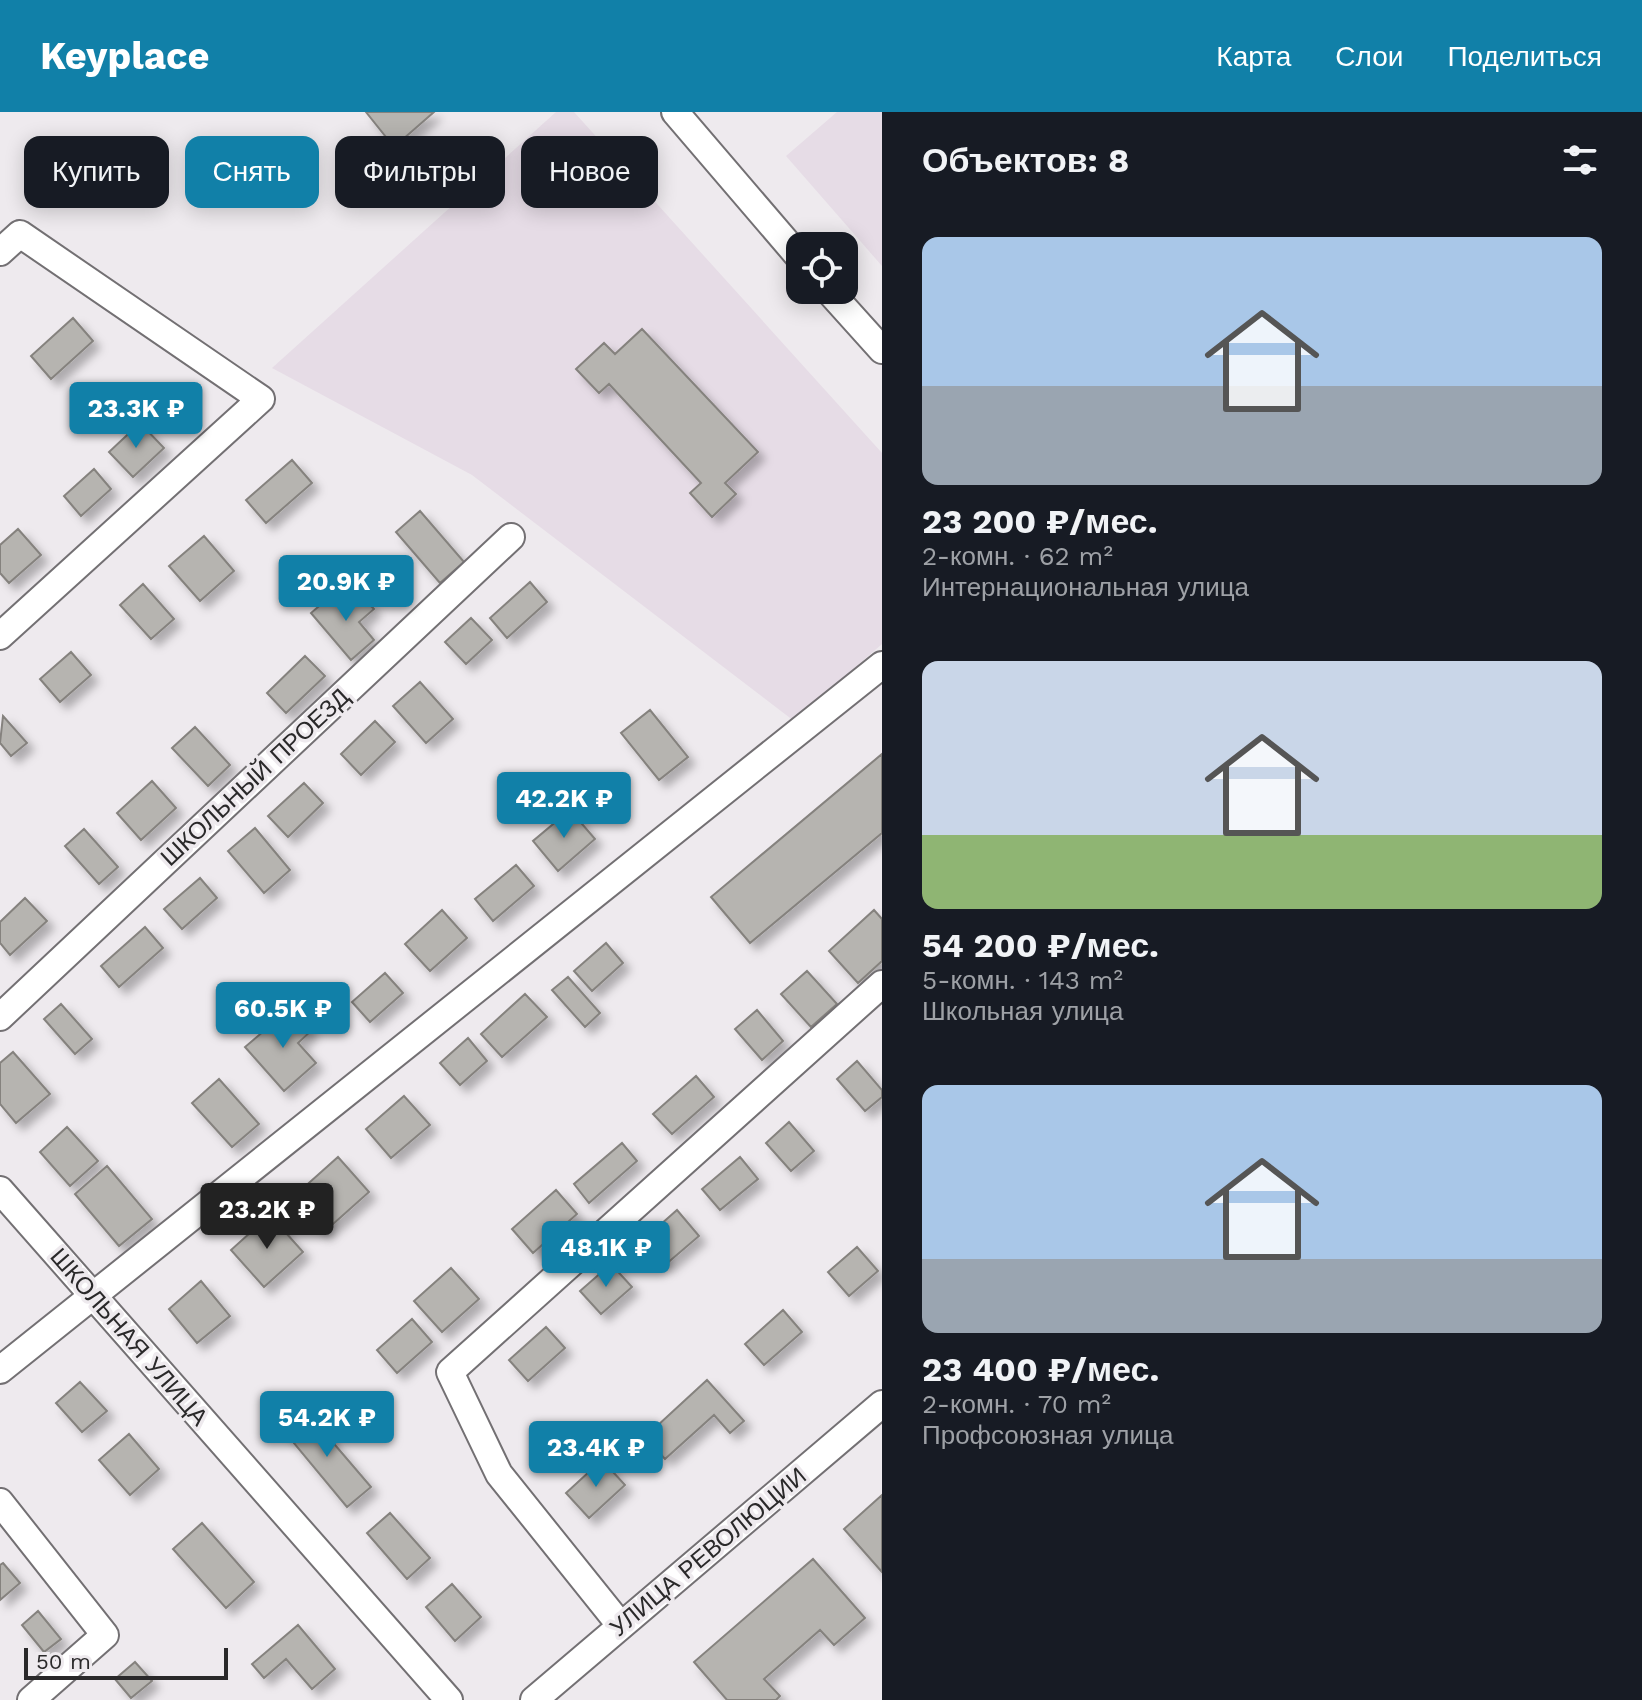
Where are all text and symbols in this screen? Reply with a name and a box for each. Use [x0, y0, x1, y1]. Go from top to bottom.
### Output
text: Keyplace [40, 34, 209, 78]
text: Карта [1216, 40, 1291, 73]
text: Слои [1335, 40, 1403, 73]
text: Поделиться [1447, 40, 1602, 73]
chip: Купить [24, 136, 169, 208]
chip: Снять [185, 136, 319, 208]
chip: Фильтры [335, 136, 505, 208]
chip: Новое [521, 136, 658, 208]
icon: filters [1558, 138, 1602, 182]
text: Объектов: 8 [922, 140, 1129, 180]
map controls [786, 232, 858, 304]
button: locate [786, 232, 858, 304]
icon: home [1190, 289, 1334, 433]
pin: 23.3K ₽ [62, 382, 210, 450]
text: 23.3K ₽ [87, 393, 185, 423]
text: 23 200 ₽/мес. [922, 501, 1158, 541]
text: 2-комн. · 62 m² [922, 541, 1113, 571]
pin: 20.9K ₽ [272, 555, 420, 623]
text: 20.9K ₽ [297, 566, 395, 596]
text: Интернациональная улица [922, 572, 1249, 602]
street label: ШКОЛЬНЫЙ ПРОЕЗД [155, 682, 355, 872]
icon: home [1190, 713, 1334, 857]
pin: 42.2K ₽ [490, 772, 638, 840]
text: 42.2K ₽ [515, 783, 613, 813]
text: 54 200 ₽/мес. [922, 925, 1159, 965]
text: 5-комн. · 143 m² [922, 965, 1123, 995]
pin: 60.5K ₽ [209, 982, 357, 1050]
text: 60.5K ₽ [234, 993, 332, 1023]
text: Школьная улица [922, 996, 1123, 1026]
icon: home [1190, 1137, 1334, 1281]
pin: 23.2K ₽ [193, 1183, 341, 1251]
text: 23.2K ₽ [218, 1194, 316, 1224]
pin: 48.1K ₽ [532, 1221, 680, 1289]
text: 48.1K ₽ [560, 1232, 652, 1262]
street label: ШКОЛЬНАЯ УЛИЦА [44, 1243, 214, 1431]
text: 23 400 ₽/мес. [922, 1349, 1159, 1389]
text: 2-комн. · 70 m² [922, 1389, 1111, 1419]
pin: 54.2K ₽ [253, 1391, 401, 1459]
text: 54.2K ₽ [278, 1402, 376, 1432]
text: Профсоюзная улица [922, 1420, 1173, 1450]
pin: 23.4K ₽ [522, 1421, 670, 1489]
text: 23.4K ₽ [547, 1432, 645, 1462]
street label: УЛИЦА РЕВОЛЮЦИИ [604, 1462, 812, 1642]
scale bar [24, 1644, 228, 1680]
text: 50 m [36, 1649, 91, 1674]

